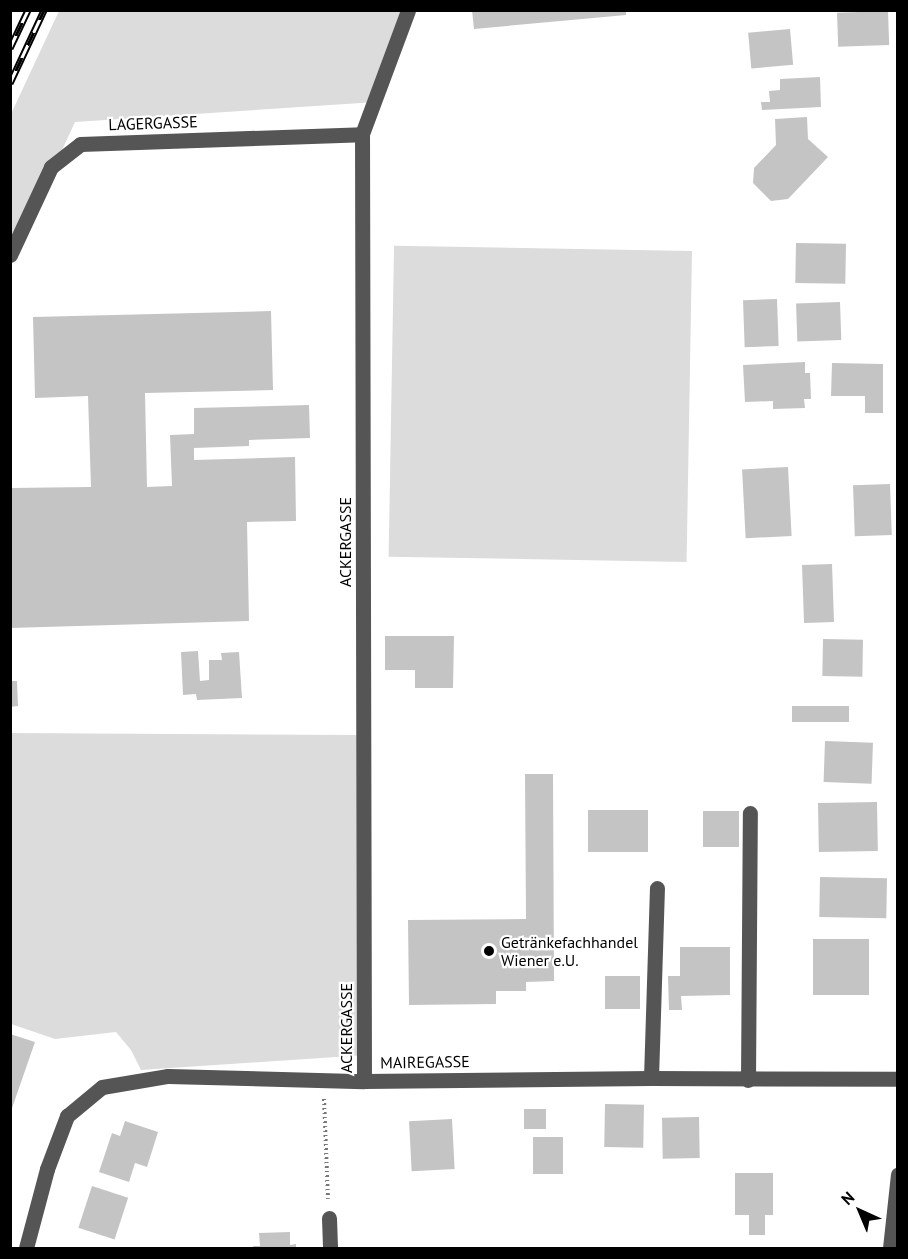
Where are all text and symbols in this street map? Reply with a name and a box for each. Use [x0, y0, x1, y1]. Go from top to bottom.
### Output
street label: LAGERGASSE [108, 112, 198, 134]
street label: ACKERGASSE [335, 497, 355, 587]
place label: Getränkefachhandel Wiener e.U. [501, 932, 638, 970]
marker: Getränkefachhandel Wiener e.U. [482, 944, 496, 958]
street label: ACKERGASSE [336, 983, 356, 1073]
street label: MAIREGASSE [380, 1052, 470, 1072]
north arrow [830, 1181, 890, 1241]
text: N [837, 1187, 858, 1209]

